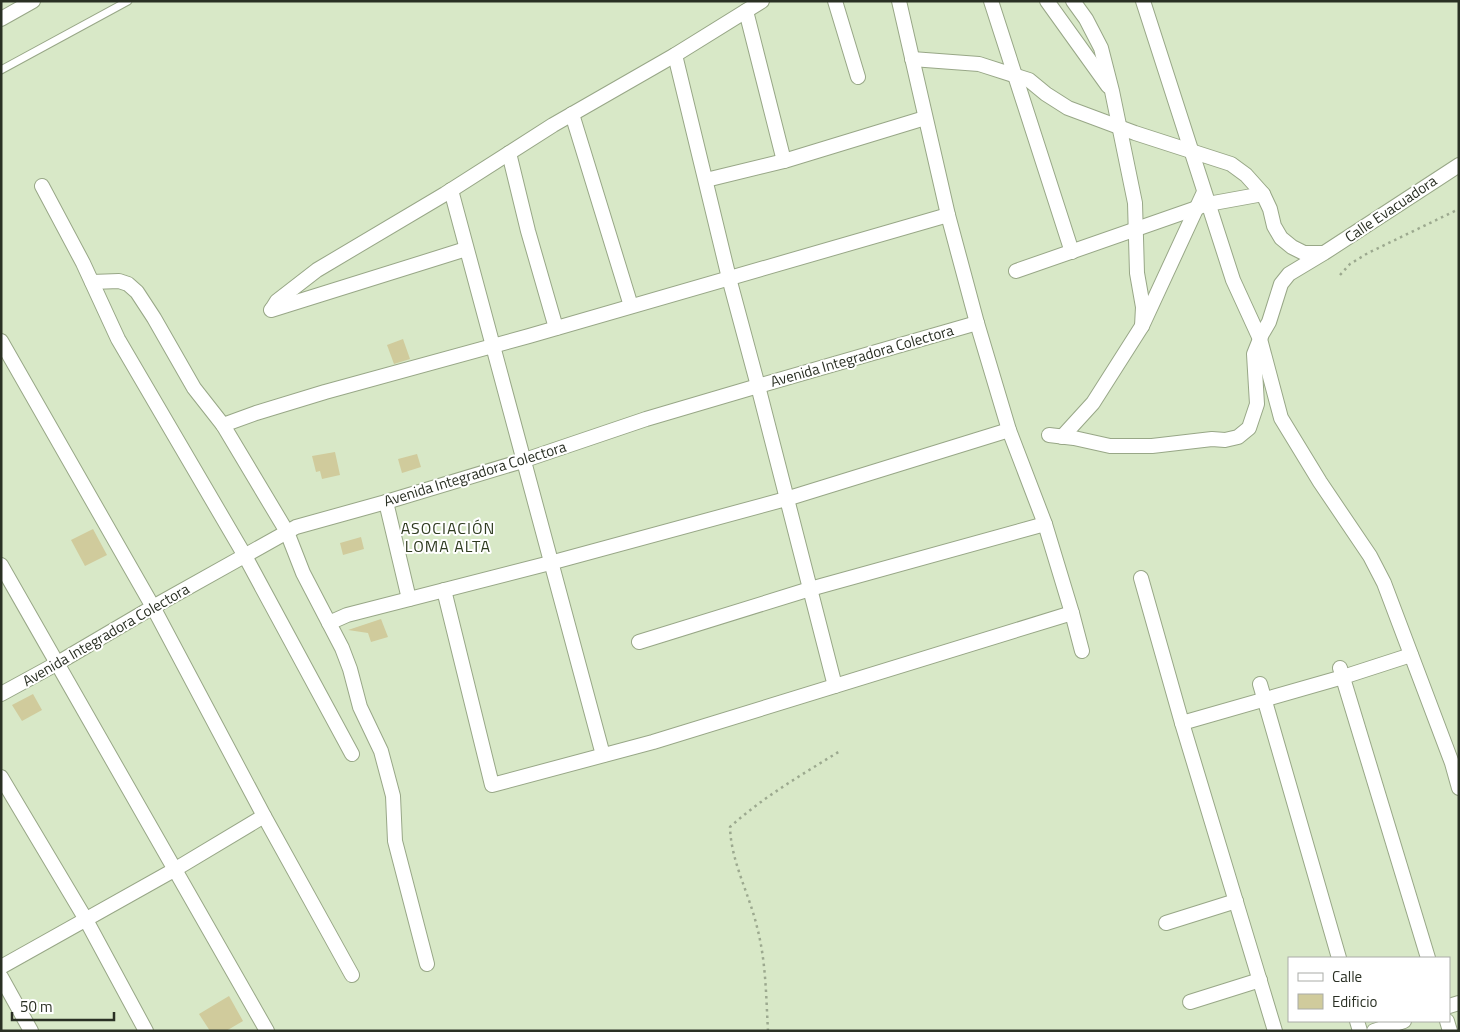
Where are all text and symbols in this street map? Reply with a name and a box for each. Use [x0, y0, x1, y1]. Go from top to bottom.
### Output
street label: Calle Evacuadora [1340, 169, 1442, 248]
street label: Avenida Integradora Colectora [768, 318, 957, 393]
street label: Avenida Integradora Colectora [381, 435, 569, 512]
district label: ASOCIACIÓN LOMA ALTA [401, 516, 495, 558]
street label: Avenida Integradora Colectora [18, 577, 194, 692]
legend [1288, 957, 1450, 1022]
text: Calle [1332, 965, 1362, 988]
scale bar [12, 990, 115, 1022]
text: Edificio [1332, 990, 1377, 1013]
text: 50 m [20, 995, 53, 1018]

